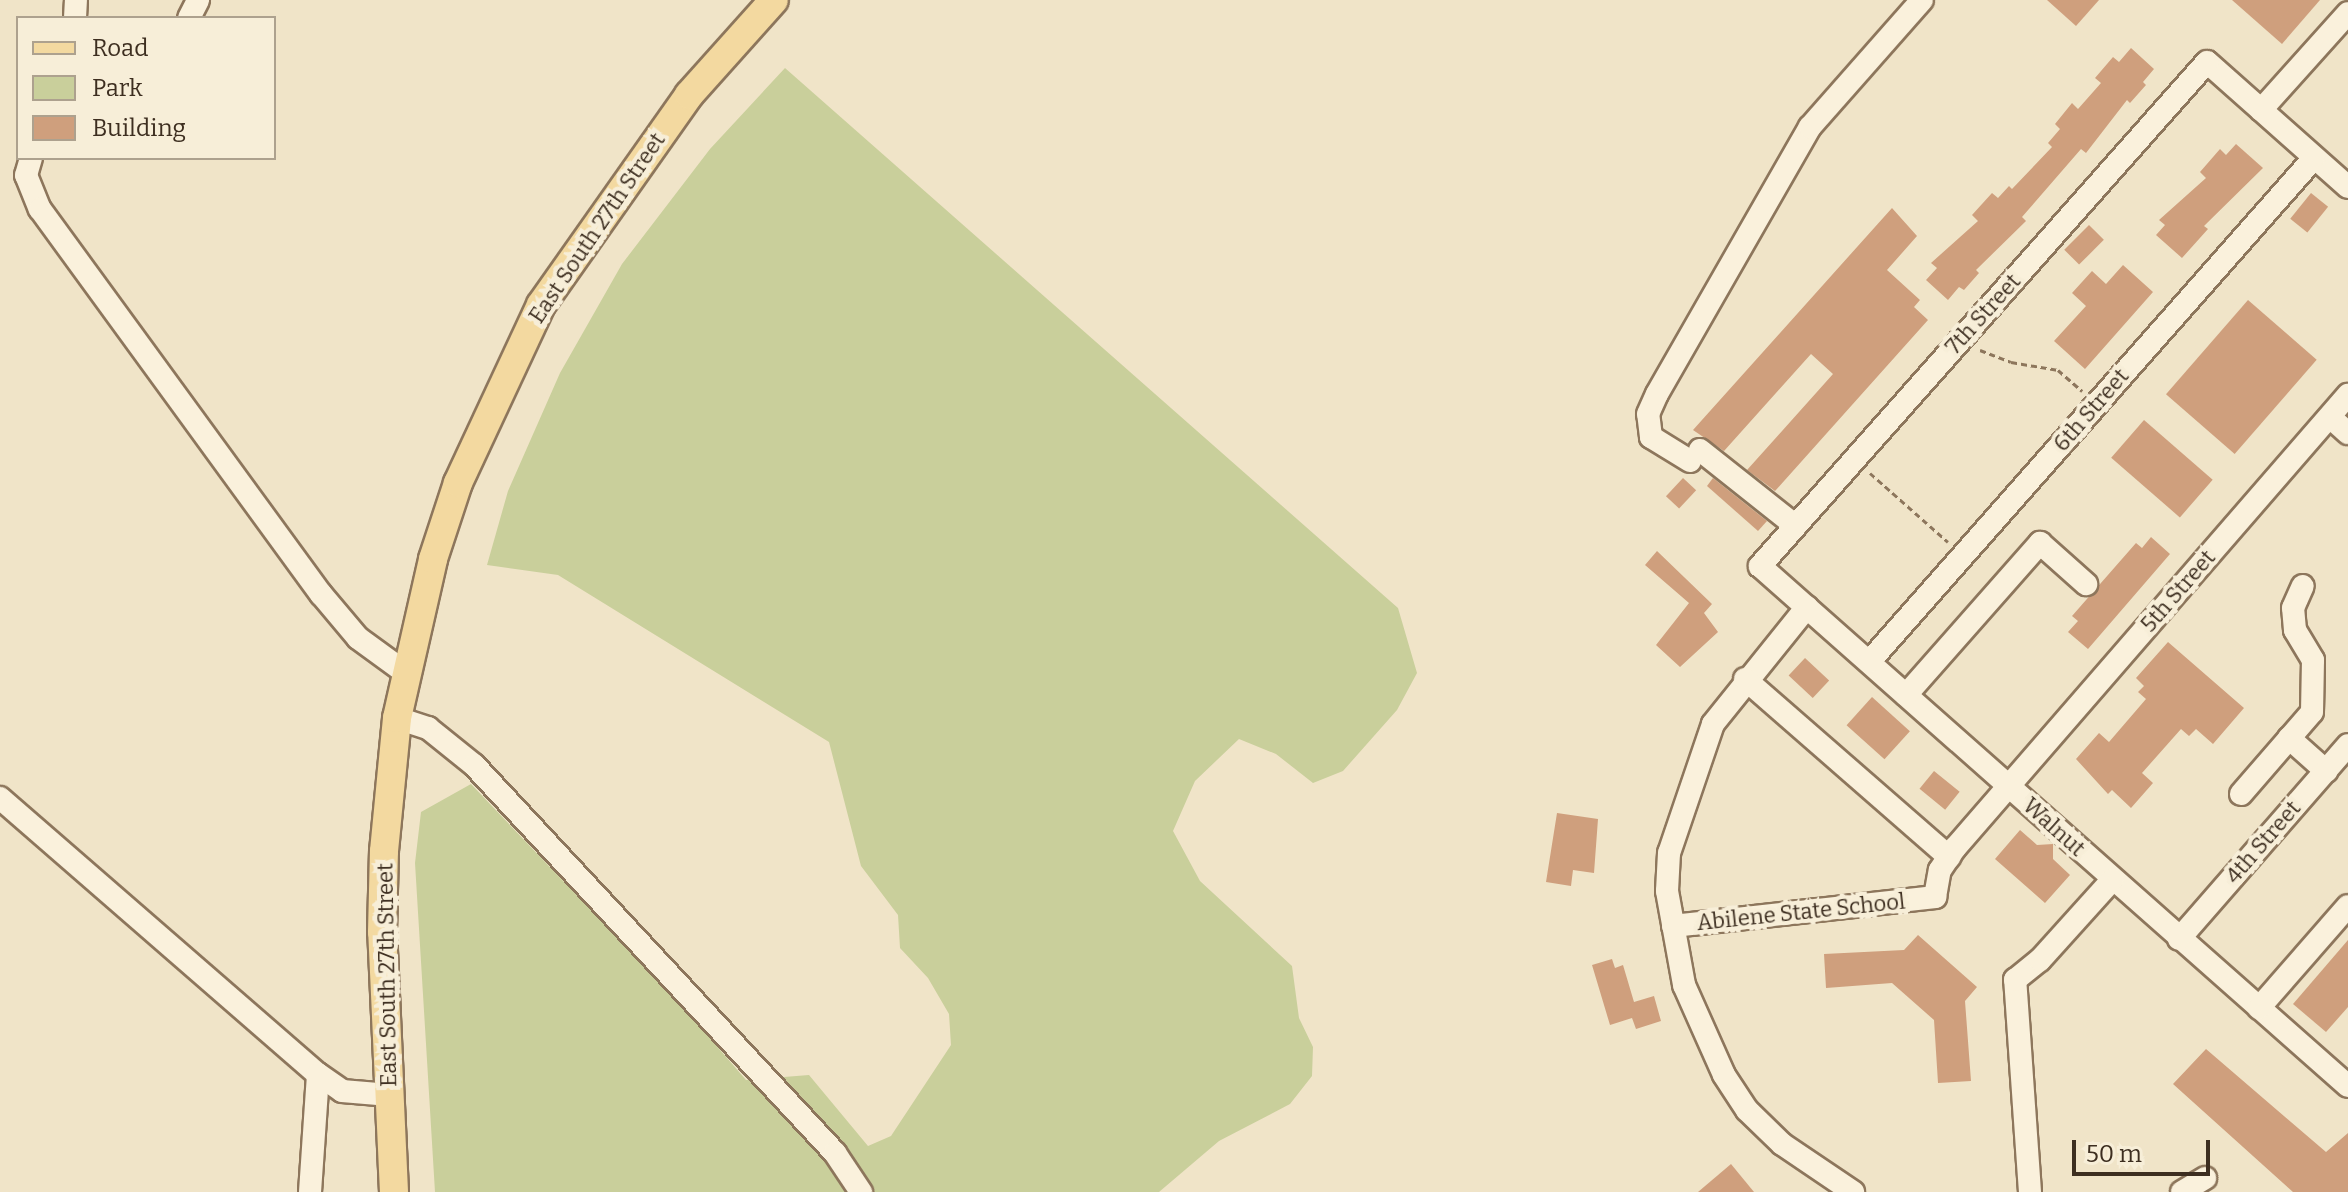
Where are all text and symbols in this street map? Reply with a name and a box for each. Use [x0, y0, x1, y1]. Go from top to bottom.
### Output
legend [16, 16, 276, 160]
text: Road [92, 34, 148, 62]
text: Park [92, 74, 143, 102]
text: Building [92, 114, 186, 142]
street label: East South 27th Street [523, 128, 671, 328]
street label: 7th Street [1940, 268, 2026, 360]
street label: 6th Street [2048, 363, 2134, 457]
street label: 5th Street [2135, 545, 2221, 637]
street label: Walnut [2017, 792, 2091, 862]
street label: 4th Street [2220, 795, 2306, 889]
street label: East South 27th Street [372, 863, 402, 1087]
street label: Abilene State School [1696, 888, 1906, 936]
scale bar [2076, 1124, 2214, 1174]
text: 50 m [2086, 1140, 2142, 1168]

